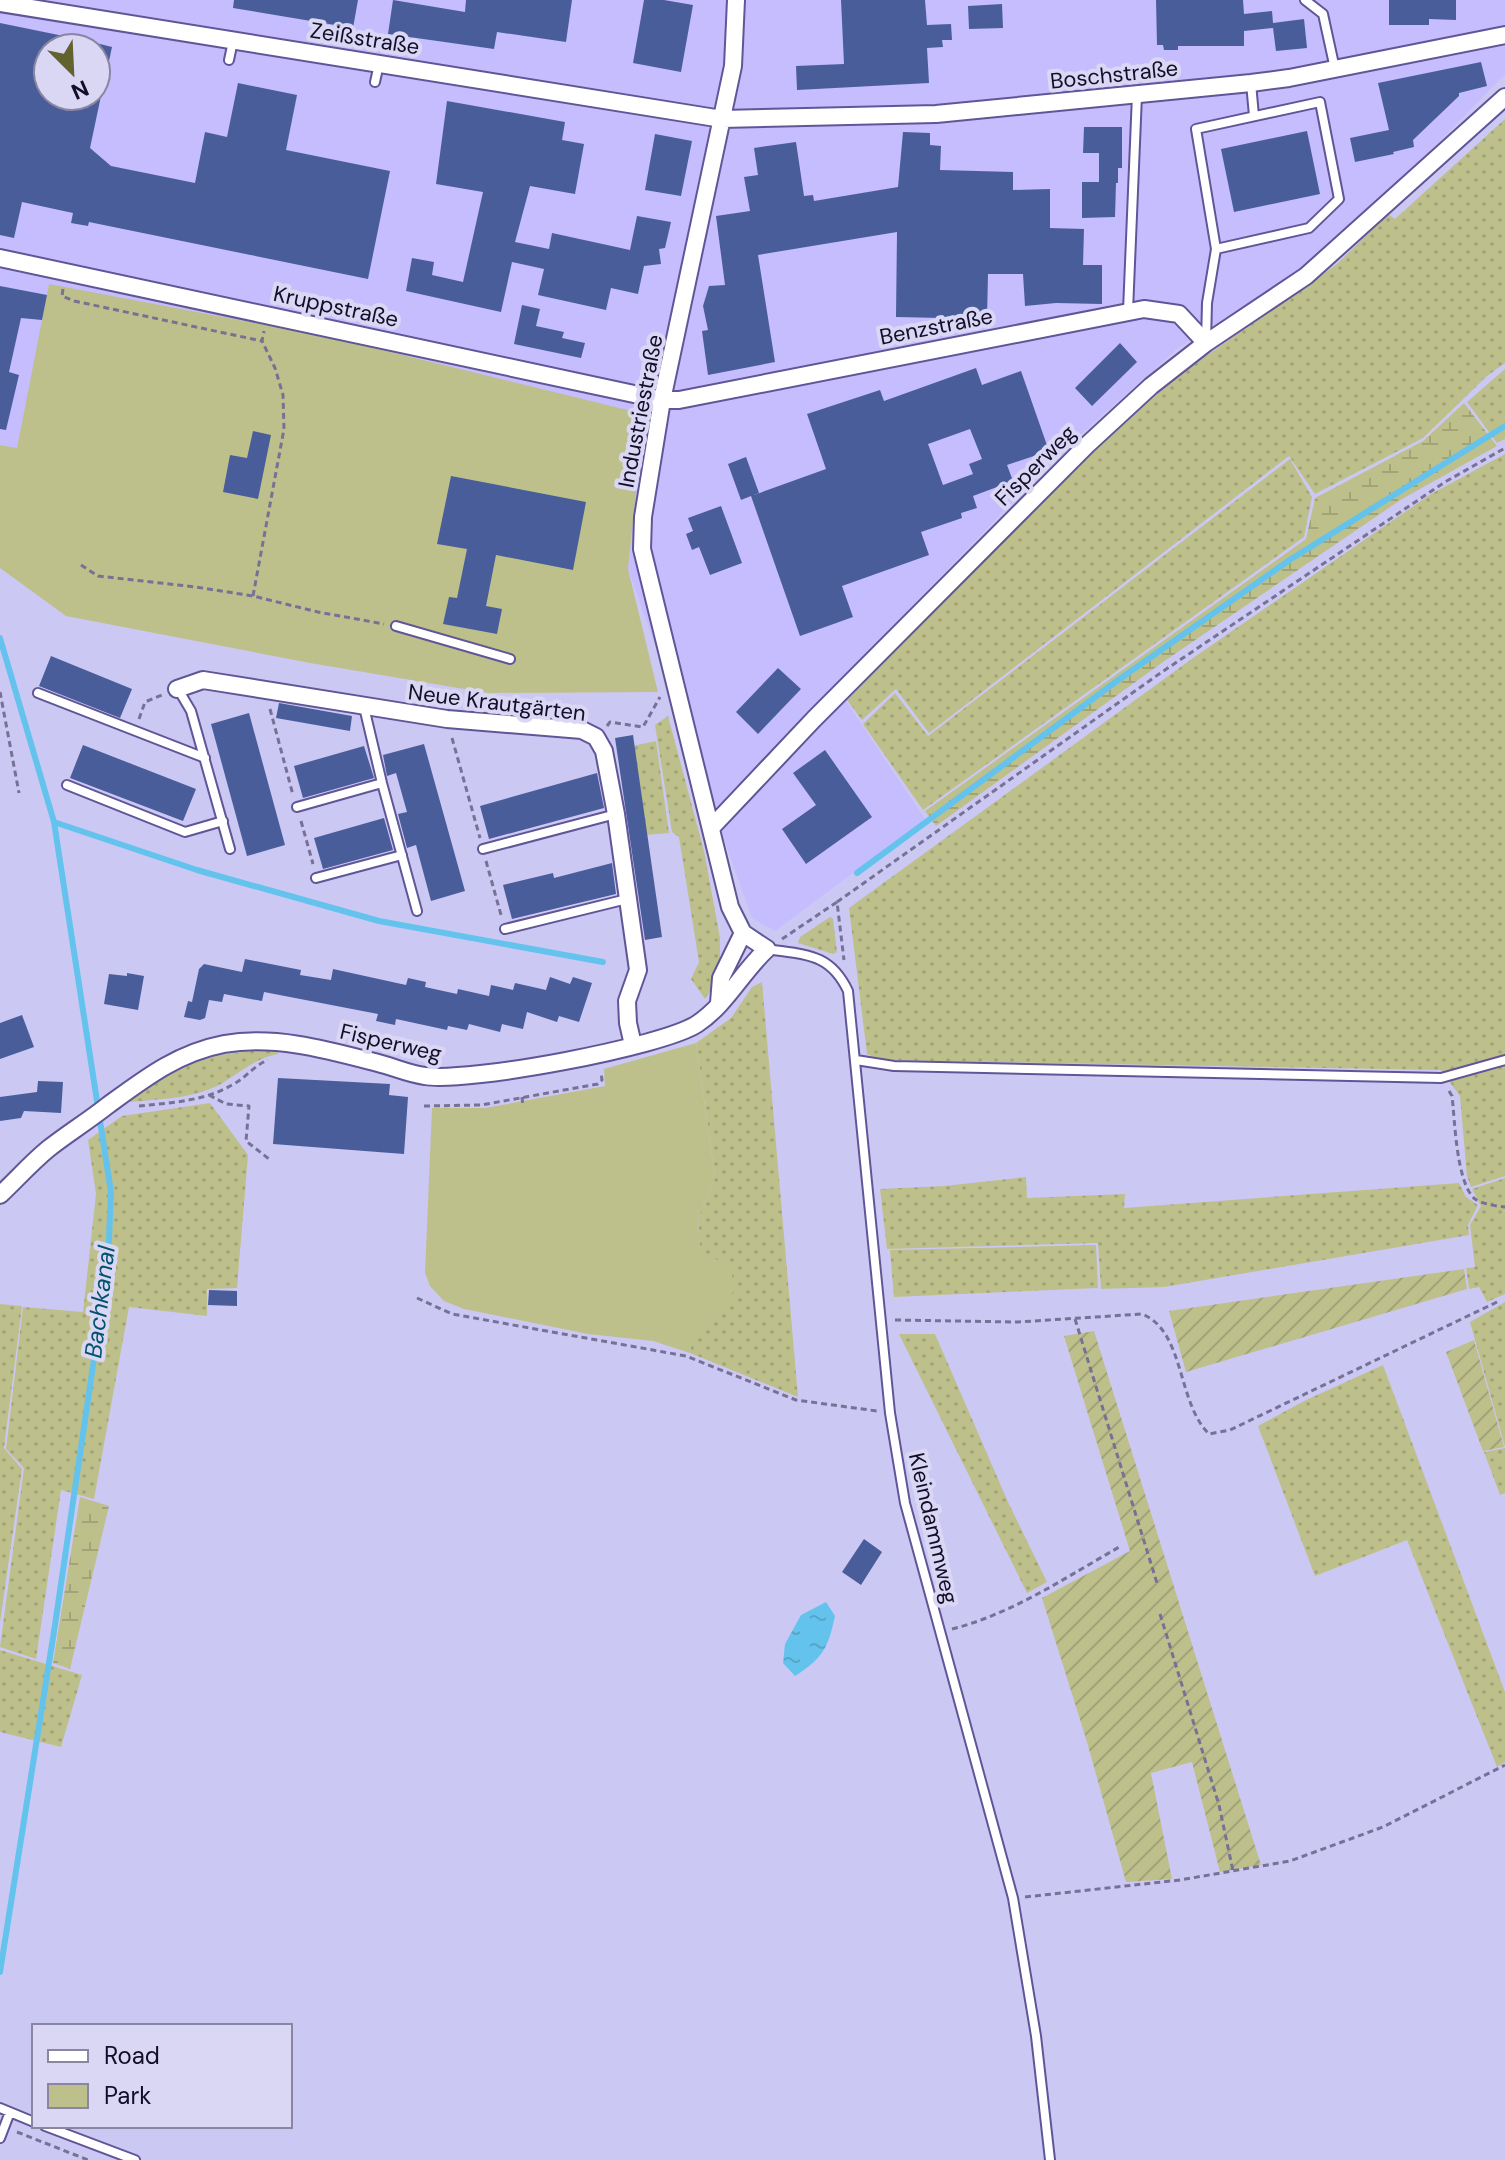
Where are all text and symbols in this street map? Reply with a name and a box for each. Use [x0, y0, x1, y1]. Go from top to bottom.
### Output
street label: Zeißstraße [308, 16, 422, 61]
north arrow [32, 32, 112, 112]
street label: Boschstraße [1049, 53, 1180, 96]
text: N [67, 73, 93, 106]
street label: Kruppstraße [271, 279, 401, 334]
street label: Benzstraße [877, 301, 995, 352]
street label: Industriestraße [611, 332, 670, 490]
street label: Fisperweg [988, 418, 1082, 512]
street label: Neue Krautgärten [407, 677, 587, 728]
street label: Fisperweg [337, 1017, 445, 1068]
water label: Bachkanal [77, 1243, 122, 1360]
street label: Kleindammweg [902, 1450, 965, 1606]
legend [32, 2024, 292, 2128]
text: Road [104, 2040, 160, 2071]
text: Park [104, 2080, 151, 2111]

